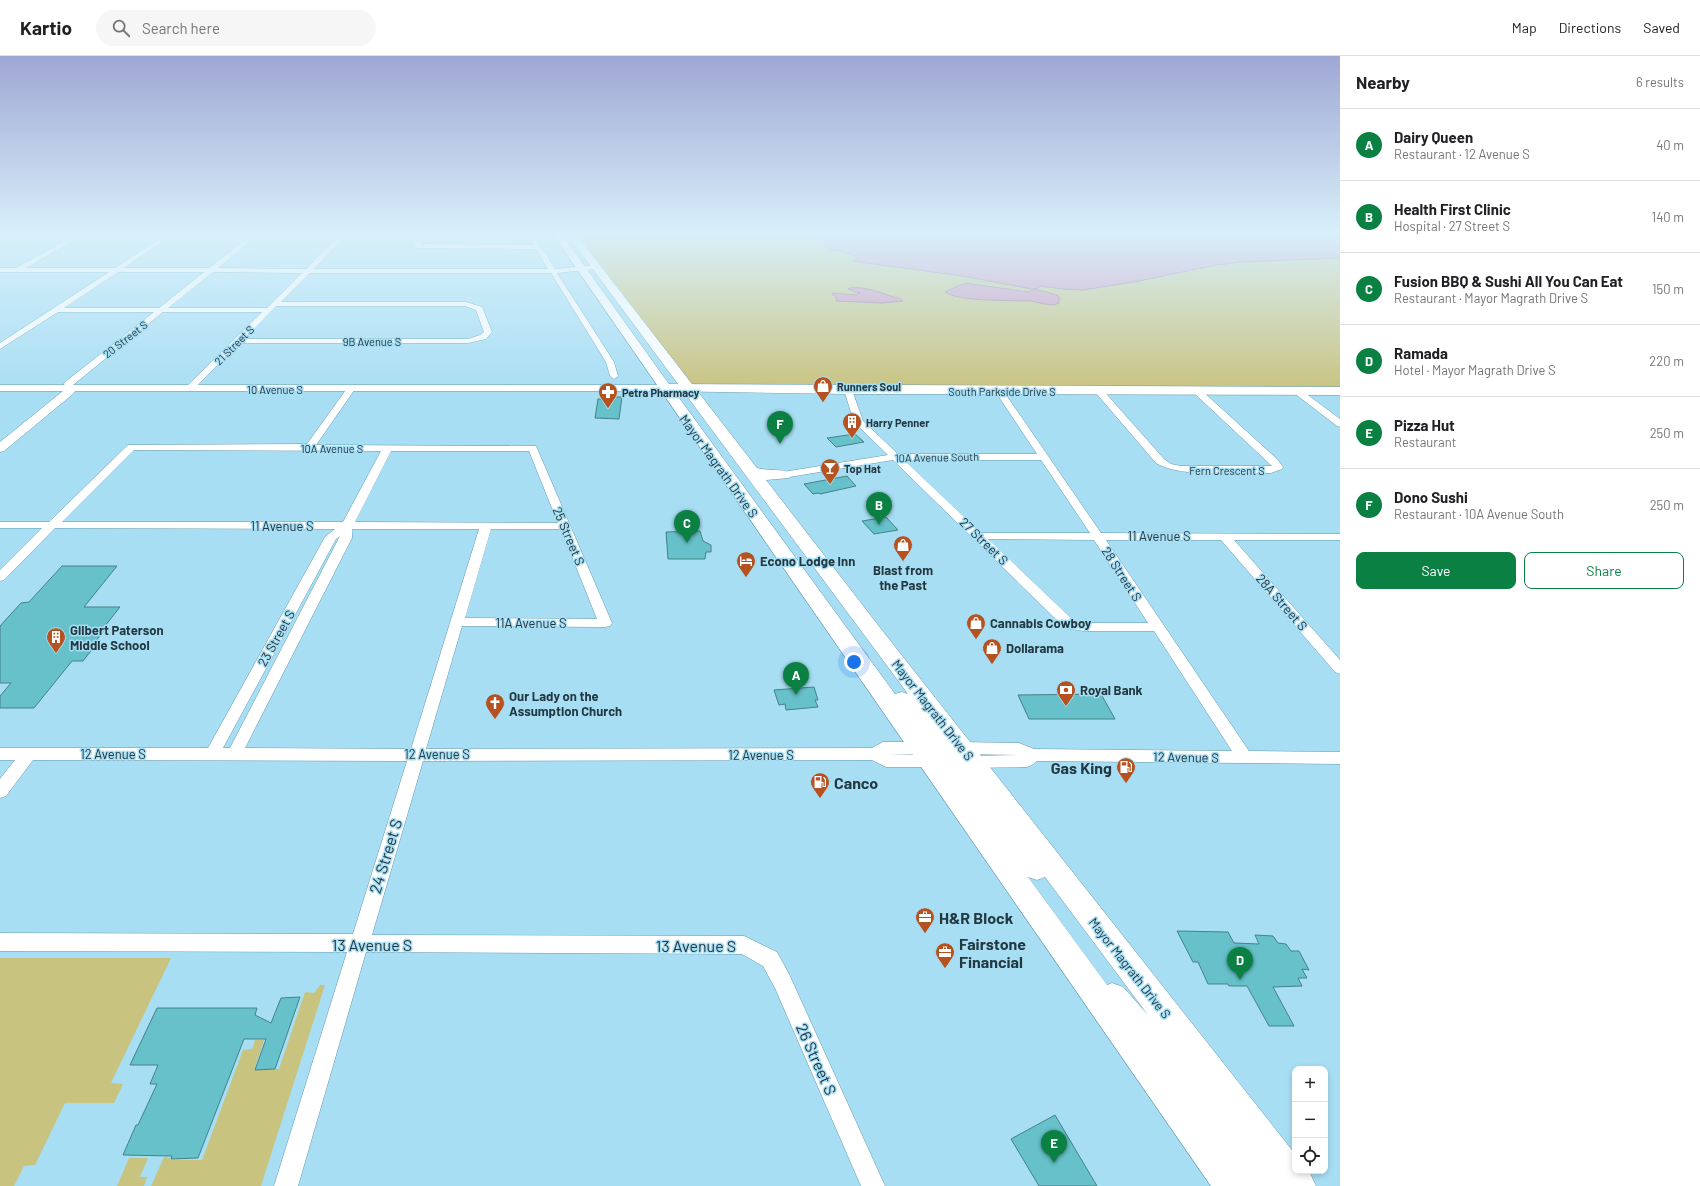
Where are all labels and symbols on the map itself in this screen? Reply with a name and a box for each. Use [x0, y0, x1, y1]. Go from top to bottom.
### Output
street label: 20 Street S [100, 318, 150, 360]
street label: 21 Street S [212, 323, 256, 367]
street label: 9B Avenue S [343, 335, 401, 348]
shop icon: Runners Soul [812, 375, 834, 403]
place label: Runners Soul [837, 380, 901, 393]
pharmacy icon: Petra Pharmacy [597, 381, 619, 409]
street label: 10 Avenue S [247, 383, 303, 396]
street label: South Parkside Drive S [948, 385, 1056, 398]
place label: Petra Pharmacy [622, 386, 700, 399]
street label: Mayor Magrath Drive S [676, 411, 762, 521]
pin: F [767, 411, 793, 444]
building icon: Harry Penner [841, 411, 863, 439]
place label: Harry Penner [866, 416, 930, 429]
street label: 10A Avenue S [301, 442, 363, 455]
street label: 10A Avenue South [895, 450, 979, 464]
bar icon: Top Hat [819, 457, 841, 485]
place label: Top Hat [844, 462, 881, 475]
street label: Fern Crescent S [1189, 464, 1265, 477]
pin: B [866, 492, 892, 525]
street label: 25 Street S [550, 504, 588, 568]
pin: C [674, 510, 700, 543]
street label: 27 Street S [956, 514, 1012, 568]
street label: 11 Avenue S [250, 518, 314, 534]
street label: 11 Avenue S [1127, 528, 1191, 544]
shop icon: Blast from the Past [892, 534, 914, 562]
street label: 28 Street S [1098, 544, 1146, 604]
hotel icon: Econo Lodge Inn [735, 550, 757, 578]
place label: Econo Lodge Inn [760, 553, 855, 569]
place label: Blast from the Past [873, 562, 933, 593]
street label: 28A Street S [1253, 570, 1311, 634]
street label: 23 Street S [254, 607, 298, 669]
shop icon: Cannabis Cowboy [965, 612, 987, 640]
street label: 11A Avenue S [495, 615, 567, 631]
place label: Cannabis Cowboy [990, 615, 1092, 631]
place label: Gilbert Paterson Middle School [70, 622, 164, 653]
building icon: Gilbert Paterson Middle School [45, 626, 67, 654]
shop icon: Dollarama [981, 637, 1003, 665]
place label: Dollarama [1006, 640, 1064, 656]
your location [844, 652, 864, 672]
street label: Mayor Magrath Drive S [889, 656, 977, 764]
pin: A [783, 662, 809, 695]
bank icon: Royal Bank [1055, 679, 1077, 707]
place label: Royal Bank [1080, 682, 1143, 698]
place label: Our Lady on the Assumption Church [509, 688, 622, 719]
church icon: Our Lady on the Assumption Church [484, 692, 506, 720]
street label: 12 Avenue S [80, 746, 146, 762]
street label: 12 Avenue S [404, 746, 470, 762]
street label: 12 Avenue S [728, 747, 794, 763]
street label: 12 Avenue S [1153, 748, 1219, 766]
fuel station icon: Gas King [1115, 756, 1137, 784]
place label: Gas King [1051, 758, 1112, 777]
fuel station icon: Canco [809, 771, 831, 799]
place label: Canco [834, 773, 878, 792]
street label: 24 Street S [365, 816, 405, 896]
office icon: H&R Block [914, 906, 936, 934]
place label: H&R Block [939, 908, 1014, 927]
street label: Mayor Magrath Drive S [1086, 914, 1174, 1022]
place label: Fairstone Financial [959, 934, 1026, 971]
street label: 13 Avenue S [332, 935, 412, 954]
street label: 13 Avenue S [656, 936, 736, 955]
office icon: Fairstone Financial [934, 941, 956, 969]
pin: D [1227, 947, 1253, 980]
street label: 26 Street S [793, 1020, 841, 1098]
pin: E [1041, 1130, 1067, 1163]

